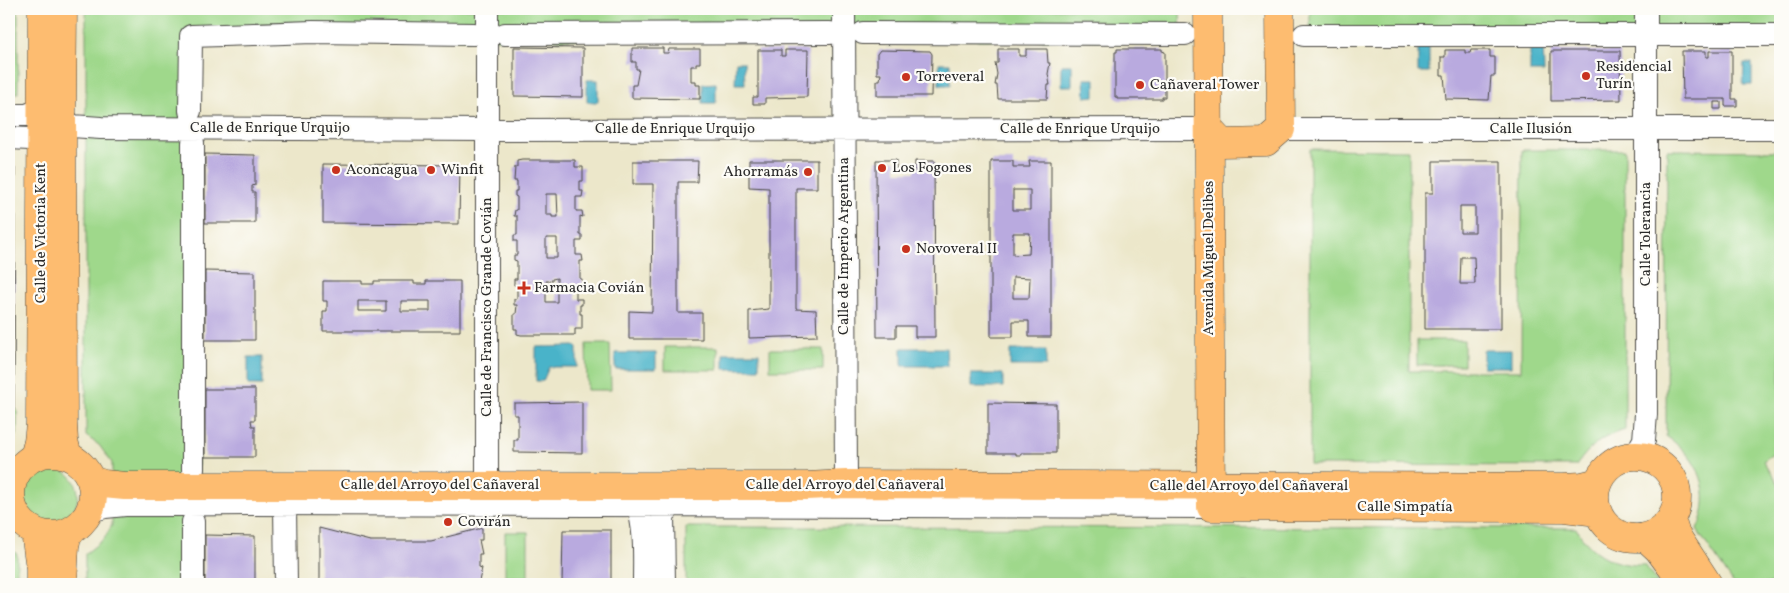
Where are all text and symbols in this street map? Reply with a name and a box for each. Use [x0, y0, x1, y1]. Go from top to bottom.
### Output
place label: Residencial Turín [1596, 57, 1672, 95]
place label: Torreveral [916, 67, 984, 88]
marker: Residencial Turín [1580, 70, 1592, 82]
marker: Torreveral [900, 71, 912, 83]
place label: Cañaveral Tower [1150, 75, 1259, 96]
marker: Cañaveral Tower [1134, 79, 1146, 91]
street label: Calle de Enrique Urquijo [190, 118, 350, 139]
street label: Calle de Enrique Urquijo [595, 119, 755, 140]
street label: Calle de Enrique Urquijo [1000, 119, 1160, 140]
street label: Calle Ilusión [1490, 119, 1572, 140]
street label: Calle de Imperio Argentina [834, 157, 855, 335]
place label: Los Fogones [892, 158, 972, 179]
place label: Aconcagua [346, 160, 418, 181]
place label: Winfit [441, 160, 484, 181]
place label: Ahorramás [723, 162, 798, 183]
marker: Los Fogones [876, 162, 888, 174]
street label: Calle de Victoria Kent [31, 163, 52, 303]
marker: Aconcagua [330, 164, 342, 176]
marker: Winfit [425, 164, 437, 176]
marker: Ahorramás [802, 166, 814, 178]
street label: Avenida Miguel Delibes [1199, 181, 1220, 335]
street label: Calle Tolerancia [1636, 182, 1657, 286]
street label: Calle de Francisco Grande Covián [477, 197, 498, 417]
place label: Novoveral II [916, 239, 997, 260]
marker: Novoveral II [900, 243, 912, 255]
place label: Farmacia Covián [534, 278, 644, 299]
marker: Farmacia Covián [518, 282, 530, 294]
street label: Calle del Arroyo del Cañaveral [341, 475, 539, 496]
street label: Calle del Arroyo del Cañaveral [746, 475, 944, 496]
street label: Calle del Arroyo del Cañaveral [1150, 476, 1348, 497]
street label: Calle Simpatía [1357, 497, 1453, 518]
place label: Covirán [458, 512, 511, 533]
marker: Covirán [442, 516, 454, 528]

